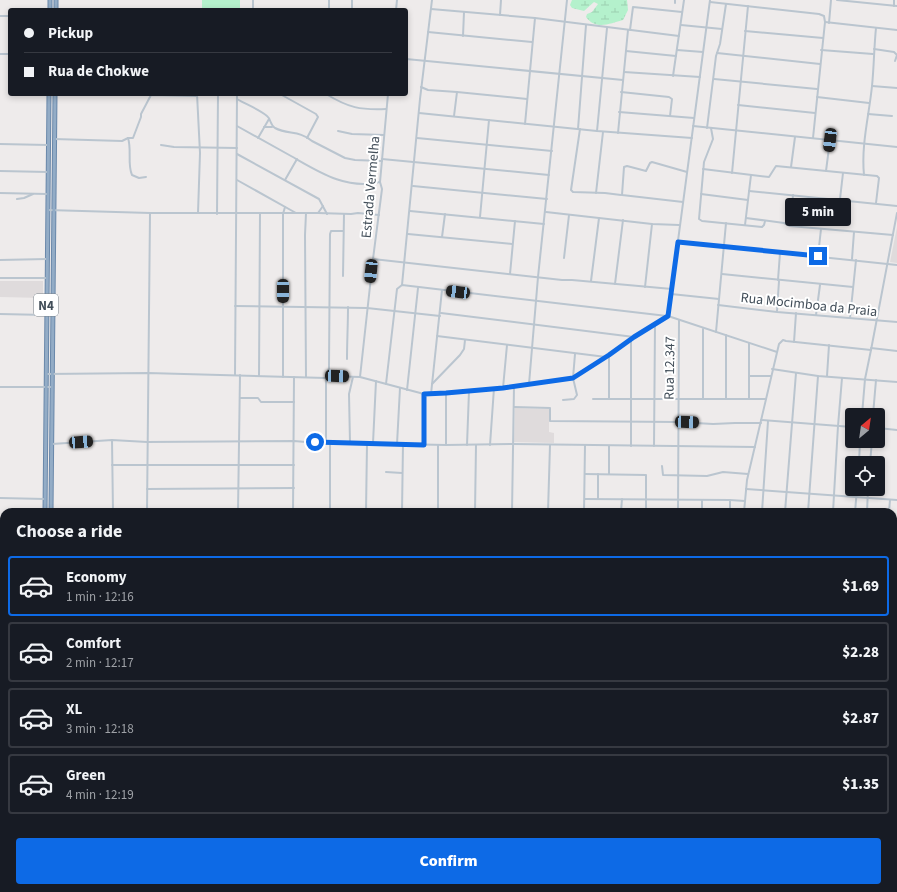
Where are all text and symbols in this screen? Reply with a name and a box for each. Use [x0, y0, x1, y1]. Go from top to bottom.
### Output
text: Pickup [48, 23, 93, 44]
text: Rua de Chokwe [48, 61, 149, 82]
car [823, 127, 837, 153]
street label: Estrada Vermelha [357, 135, 385, 239]
callout: 5 min [785, 198, 851, 226]
text: 5 min [802, 203, 834, 221]
route end [809, 247, 827, 265]
car [364, 258, 378, 284]
car [277, 279, 289, 303]
car [445, 285, 471, 299]
street label: Rua Mocimboa da Praia [740, 288, 878, 322]
road number: N4 [34, 294, 58, 316]
street label: Rua 12.347 [659, 336, 681, 400]
car [325, 370, 349, 382]
north arrow [845, 408, 885, 448]
map controls [845, 408, 885, 496]
car [675, 416, 699, 428]
route start [306, 433, 324, 451]
car [69, 435, 93, 449]
button: locate [845, 456, 885, 496]
text: Choose a ride [16, 519, 122, 544]
text: Economy [66, 567, 127, 588]
icon: car [18, 568, 54, 604]
text: $1.69 [842, 576, 879, 597]
text: 1 min · 12:16 [66, 588, 134, 606]
text: Comfort [66, 633, 121, 654]
icon: car [18, 634, 54, 670]
text: $2.28 [842, 642, 879, 663]
text: 2 min · 12:17 [66, 654, 134, 672]
text: XL [66, 699, 82, 720]
icon: car [18, 700, 54, 736]
text: $2.87 [842, 708, 879, 729]
text: 3 min · 12:18 [66, 720, 134, 738]
text: Green [66, 765, 106, 786]
icon: car [18, 766, 54, 802]
text: $1.35 [842, 774, 879, 795]
text: 4 min · 12:19 [66, 786, 134, 804]
button: Confirm [16, 838, 881, 884]

